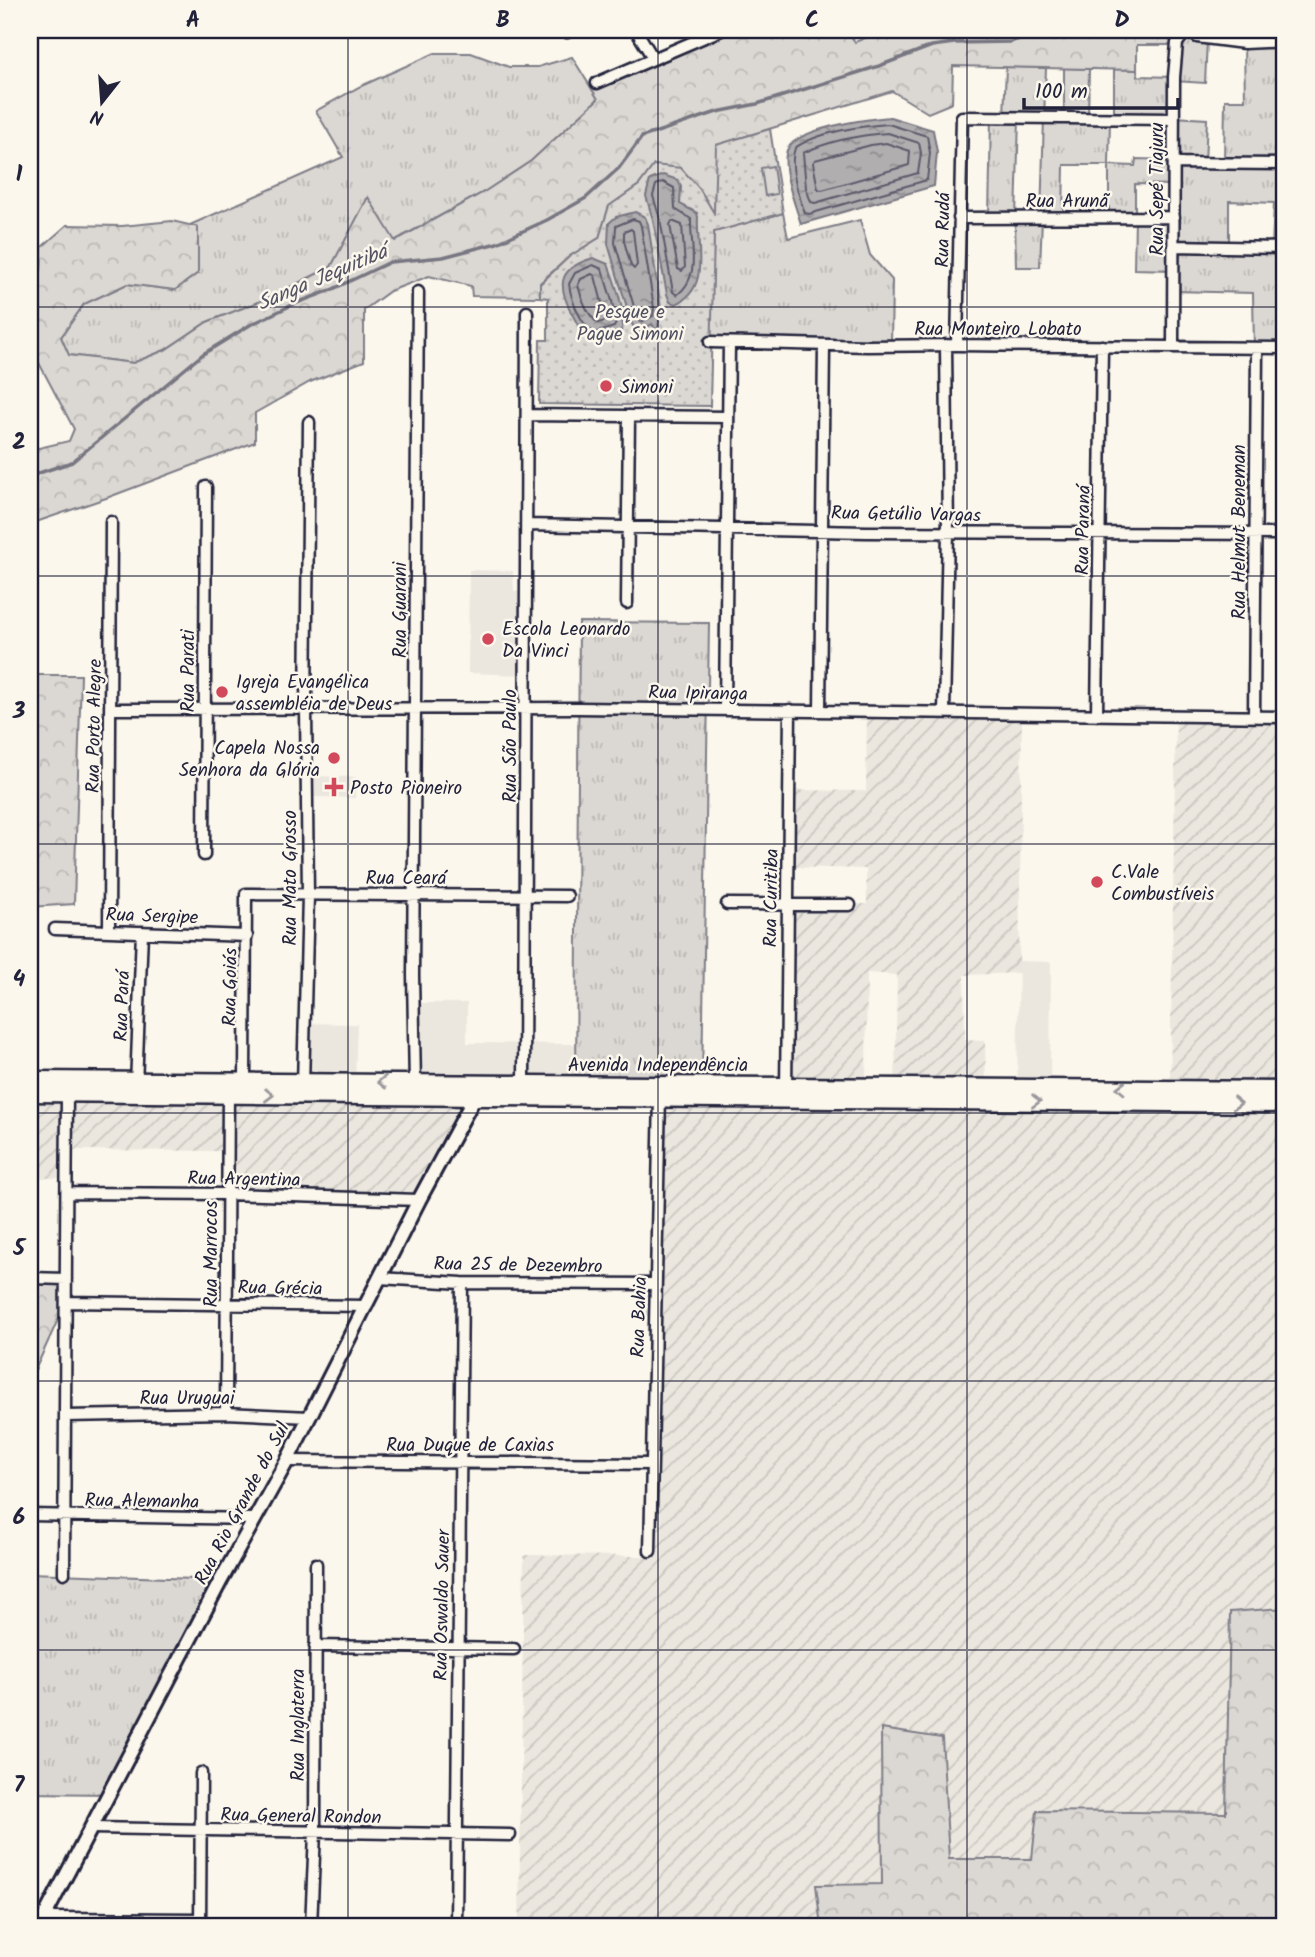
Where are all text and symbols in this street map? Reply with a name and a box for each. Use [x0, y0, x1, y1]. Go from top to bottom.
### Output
text: A [186, 3, 200, 39]
text: B [496, 3, 510, 39]
text: C [805, 3, 819, 39]
text: D [1114, 3, 1130, 39]
north arrow [66, 66, 136, 136]
scale bar [1024, 66, 1178, 110]
text: 100 m [1035, 76, 1088, 109]
text: N [87, 100, 108, 132]
street label: Rua Sepé Tiajuru [1143, 122, 1173, 256]
text: 1 [16, 157, 23, 193]
street label: Rua Arunã [1026, 187, 1110, 217]
street label: Rua Rudá [928, 190, 960, 268]
water label: Sanga Jequitibá [252, 234, 399, 321]
park label: Pesque e Pague Simoni [577, 298, 685, 350]
street label: Rua Monteiro Lobato [914, 315, 1082, 345]
place label: Simoni [620, 373, 674, 403]
marker: Simoni [598, 378, 614, 394]
text: 2 [12, 425, 26, 461]
street label: Rua Helmut Beneman [1225, 444, 1255, 620]
street label: Rua Paraná [1068, 483, 1100, 575]
street label: Rua Getúlio Vargas [831, 499, 981, 531]
street label: Rua Guarani [386, 560, 416, 658]
place label: Escola Leonardo Da Vinci [502, 615, 630, 667]
street label: Rua Parati [174, 628, 204, 713]
marker: Escola Leonardo Da Vinci [480, 631, 496, 647]
street label: Rua Porto Alegre [79, 658, 111, 793]
place label: Igreja Evangélica assembléia de Deus [236, 668, 392, 720]
street label: Rua Ipiranga [648, 678, 748, 710]
marker: Igreja Evangélica assembléia de Deus [214, 684, 230, 700]
street label: Rua São Paulo [496, 689, 526, 803]
text: 3 [12, 694, 26, 730]
place label: Capela Nossa Senhora da Glória [179, 734, 320, 786]
marker: Capela Nossa Senhora da Glória [326, 750, 342, 766]
place label: Posto Pioneiro [350, 774, 462, 804]
marker: Posto Pioneiro [324, 777, 344, 797]
street label: Rua Mato Grosso [276, 810, 306, 946]
street label: Rua Curitiba [756, 848, 788, 948]
place label: C.Vale Combustíveis [1111, 858, 1214, 910]
street label: Rua Ceará [366, 864, 448, 894]
marker: C.Vale Combustíveis [1089, 874, 1105, 890]
street label: Rua Sergipe [105, 900, 199, 934]
street label: Rua Goiás [215, 947, 247, 1027]
text: 4 [13, 962, 26, 998]
street label: Rua Pará [107, 968, 139, 1042]
street label: Avenida Independência [568, 1051, 748, 1081]
one-way arrow [376, 1074, 387, 1090]
one-way arrow [1115, 1081, 1126, 1096]
one-way arrow [264, 1087, 275, 1102]
one-way arrow [1031, 1093, 1042, 1109]
one-way arrow [1232, 1095, 1243, 1111]
street label: Rua Argentina [187, 1164, 301, 1196]
street label: Rua Marrocos [197, 1200, 227, 1308]
text: 5 [12, 1231, 27, 1267]
street label: Rua 25 de Dezembro [433, 1250, 603, 1282]
street label: Rua Grécia [237, 1273, 323, 1305]
street label: Rua Bahia [624, 1276, 656, 1358]
street label: Rua Uruguai [139, 1384, 236, 1414]
street label: Rua Rio Grande do Sul [187, 1417, 299, 1591]
street label: Rua Duque de Caxias [386, 1431, 554, 1461]
street label: Rua Alemanha [84, 1486, 200, 1518]
text: 6 [13, 1500, 25, 1536]
street label: Rua Oswaldo Sauer [427, 1527, 459, 1681]
street label: Rua Inglaterra [284, 1669, 314, 1781]
text: 7 [14, 1768, 26, 1804]
street label: Rua General Rondon [220, 1801, 382, 1833]

